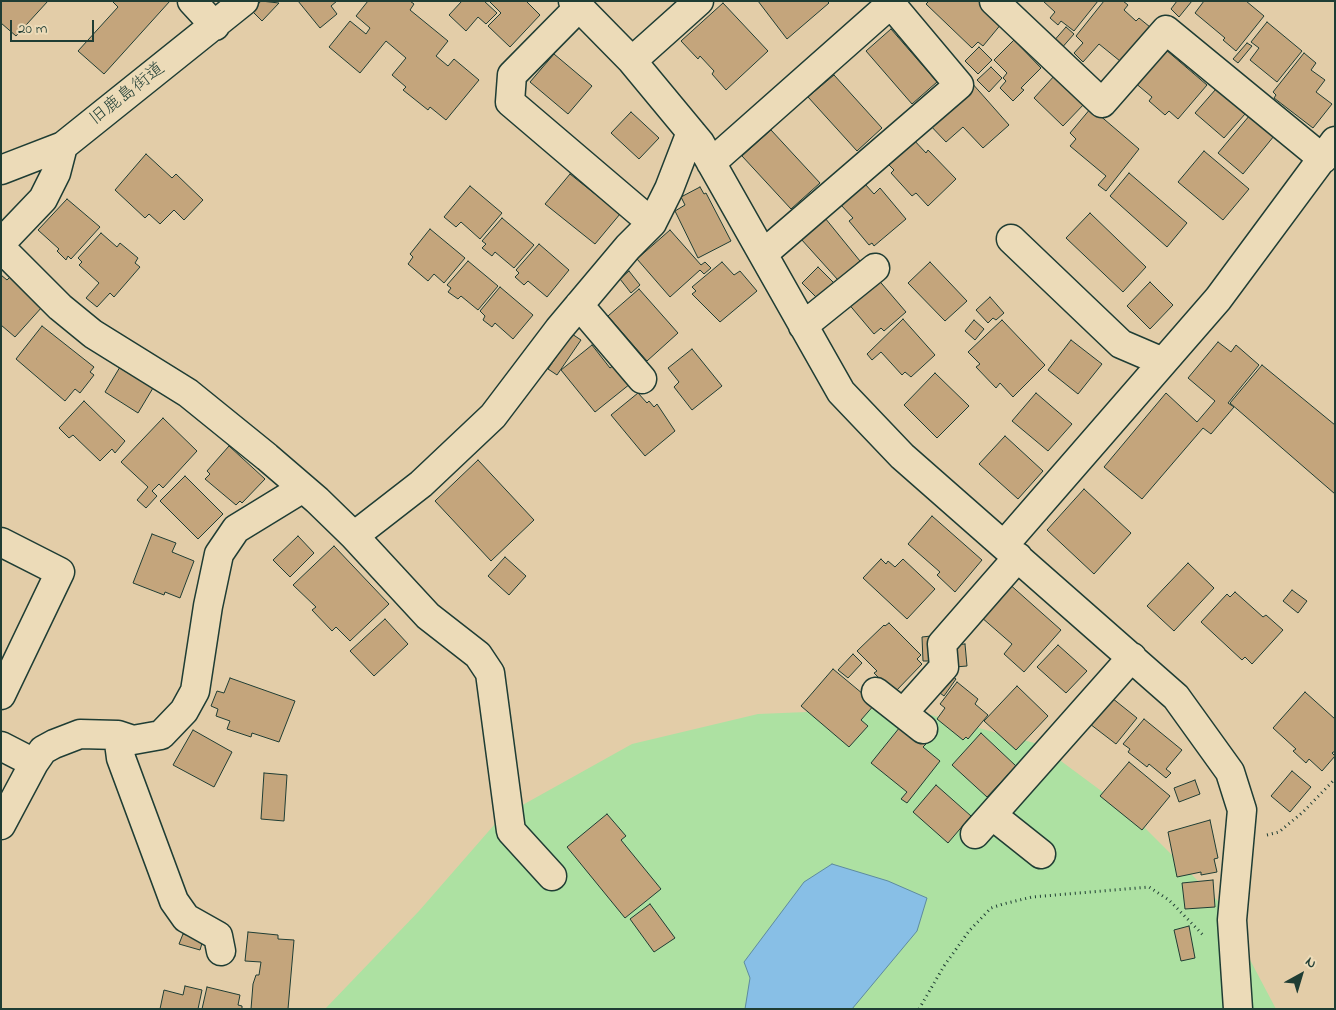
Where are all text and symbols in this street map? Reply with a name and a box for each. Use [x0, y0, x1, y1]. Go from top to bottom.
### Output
scale bar [12, 10, 96, 42]
text: 20 m [18, 18, 47, 40]
street label: 旧鹿島街道 [86, 59, 170, 131]
north arrow [1276, 950, 1326, 1000]
text: N [1300, 952, 1321, 974]

